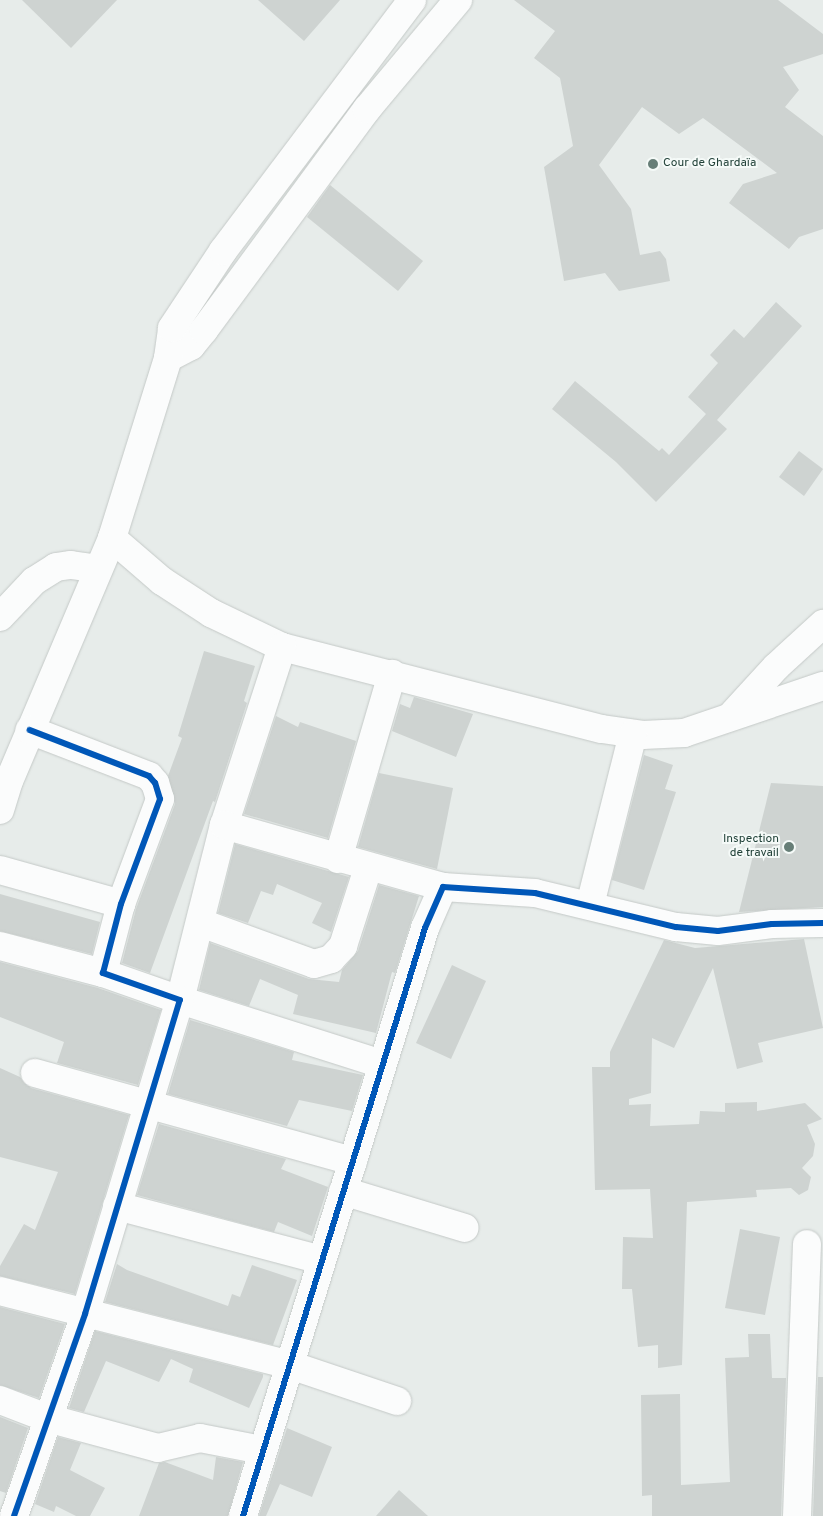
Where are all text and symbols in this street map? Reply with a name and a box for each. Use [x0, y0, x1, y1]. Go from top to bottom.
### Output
place label: Cour de Ghardaïa [663, 157, 756, 171]
marker: Cour de Ghardaïa [647, 158, 659, 170]
place label: Inspection de travail [723, 833, 779, 861]
marker: Inspection de travail [783, 841, 795, 853]

